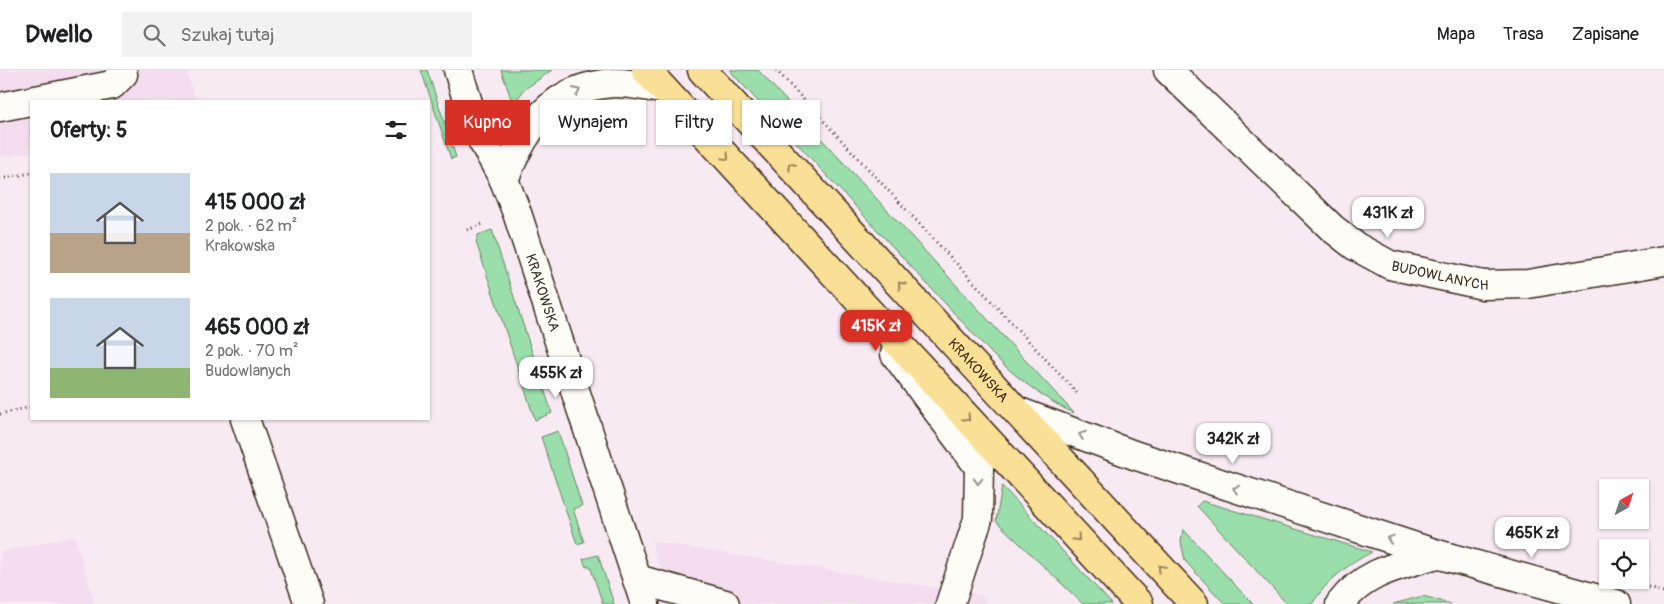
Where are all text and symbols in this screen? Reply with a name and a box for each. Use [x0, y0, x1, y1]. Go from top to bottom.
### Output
search box [122, 12, 472, 57]
text: Dwello [25, 20, 92, 49]
icon: search [140, 21, 168, 49]
text: Szukaj tutaj [180, 23, 274, 47]
text: Mapa [1437, 23, 1475, 46]
text: Trasa [1503, 23, 1544, 46]
text: Zapisane [1572, 23, 1639, 46]
one-way arrow [571, 88, 580, 98]
chip: Kupno [445, 100, 530, 145]
chip: Wynajem [540, 100, 646, 145]
chip: Filtry [656, 100, 732, 145]
chip: Nowe [742, 100, 820, 145]
icon: filters [382, 116, 410, 144]
text: Oferty: 5 [50, 117, 127, 144]
one-way arrow [720, 152, 729, 161]
one-way arrow [788, 163, 797, 172]
text: 415 000 zł [205, 189, 305, 216]
icon: home [90, 193, 150, 253]
pin: 431K zł [1342, 196, 1434, 239]
text: 431K zł [1363, 203, 1413, 223]
text: 2 pok. · 62 m² [205, 216, 297, 236]
text: Krakowska [205, 236, 275, 256]
street label: KRAKOWSKA [522, 252, 564, 334]
street label: BUDOWLANYCH [1390, 257, 1489, 294]
one-way arrow [898, 282, 907, 291]
pin: 415K zł [830, 310, 922, 352]
text: 465 000 zł [205, 314, 309, 341]
text: 415K zł [851, 316, 901, 336]
icon: home [90, 318, 150, 378]
street label: KRAKOWSKA [945, 335, 1012, 405]
text: 2 pok. · 70 m² [205, 341, 298, 361]
pin: 455K zł [510, 356, 602, 399]
text: Budowlanych [205, 361, 291, 381]
text: 455K zł [530, 363, 582, 383]
one-way arrow [961, 413, 970, 422]
pin: 342K zł [1187, 422, 1279, 465]
text: 342K zł [1207, 429, 1259, 449]
one-way arrow [1079, 431, 1087, 441]
one-way arrow [973, 477, 984, 485]
north arrow [1599, 479, 1649, 529]
map controls [1599, 479, 1649, 589]
one-way arrow [1232, 484, 1241, 494]
pin: 465K zł [1486, 516, 1578, 559]
text: 465K zł [1506, 523, 1558, 543]
one-way arrow [1071, 532, 1080, 541]
one-way arrow [1387, 535, 1395, 545]
button: locate [1599, 539, 1649, 589]
one-way arrow [1158, 565, 1167, 574]

